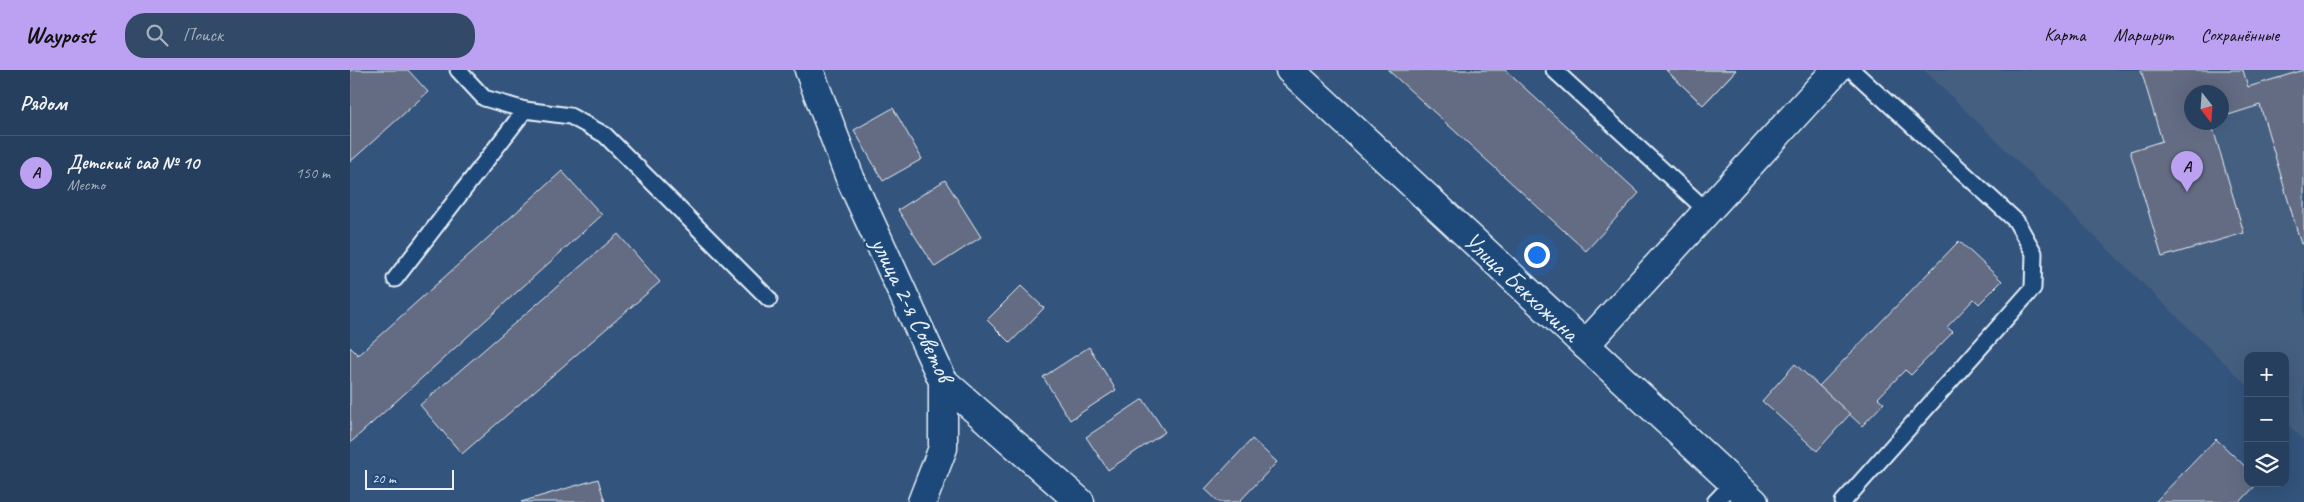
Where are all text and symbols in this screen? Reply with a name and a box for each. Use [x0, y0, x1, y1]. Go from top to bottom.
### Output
search box [125, 13, 475, 58]
text: Waypost [25, 20, 95, 50]
icon: search [143, 21, 171, 49]
text: Поиск [183, 23, 223, 47]
text: Карта [2044, 24, 2085, 46]
text: Маршрут [2113, 24, 2173, 46]
text: Сохранённые [2201, 24, 2279, 46]
north arrow [2184, 85, 2229, 130]
text: Рядом [20, 90, 67, 116]
text: Детский сад № 10 [67, 151, 199, 175]
pin: A [2171, 151, 2203, 192]
text: A [32, 163, 40, 183]
text: 150 m [296, 163, 330, 183]
text: Место [67, 175, 105, 195]
street label: Улица Бекхожина [1457, 225, 1588, 351]
street label: улица 2-я Советов [862, 230, 963, 392]
your location [1524, 242, 1550, 268]
map controls [2244, 352, 2289, 487]
button: + [2244, 352, 2289, 397]
button: − [2244, 397, 2289, 442]
button: layers [2244, 442, 2289, 487]
scale bar [365, 467, 454, 490]
text: 20 m [372, 470, 396, 487]

